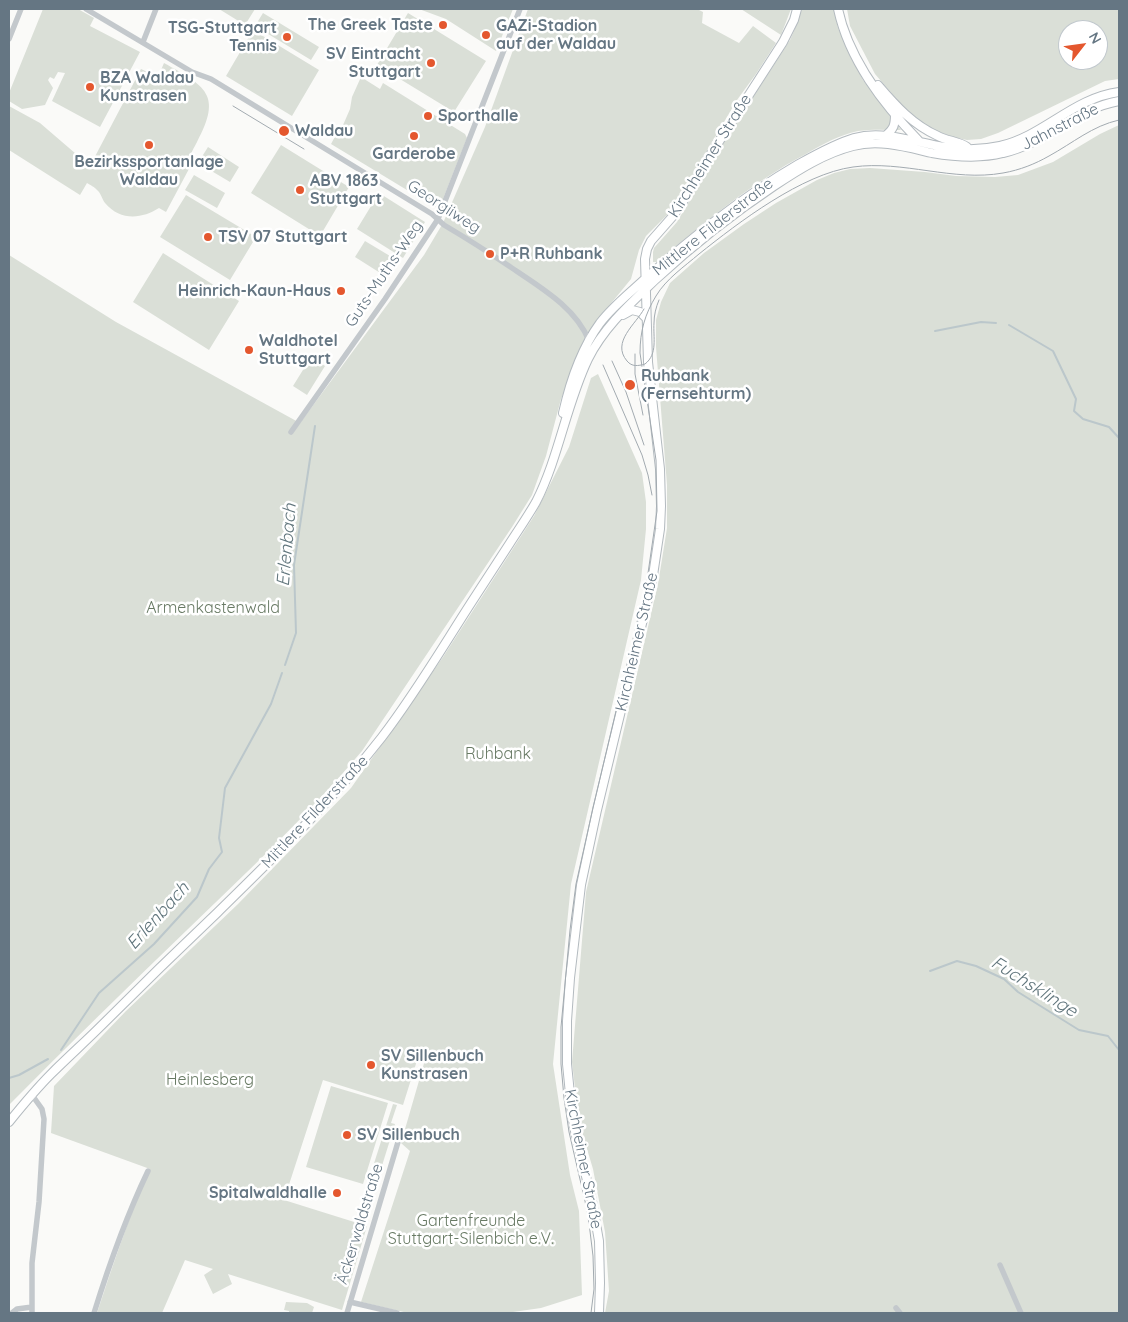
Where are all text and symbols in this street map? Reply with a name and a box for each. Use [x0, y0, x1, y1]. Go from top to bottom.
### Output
place label: The Greek Taste [307, 15, 433, 35]
place label: GAZi-Stadion auf der Waldau [496, 16, 616, 54]
place label: TSG-Stuttgart Tennis [168, 18, 277, 56]
marker: The Greek Taste [437, 19, 449, 31]
north arrow [1058, 20, 1108, 70]
marker: GAZi-Stadion auf der Waldau [480, 29, 492, 41]
text: N [1085, 29, 1105, 47]
marker: TSG-Stuttgart Tennis [281, 31, 293, 43]
place label: SV Eintracht Stuttgart [326, 44, 421, 82]
marker: SV Eintracht Stuttgart [425, 57, 437, 69]
place label: BZA Waldau Kunstrasen [100, 68, 194, 106]
marker: BZA Waldau Kunstrasen [84, 81, 96, 93]
street label: Kirchheimer Straße [664, 91, 756, 221]
street label: Jahnstraße [1018, 99, 1102, 155]
place label: Sporthalle [438, 106, 518, 126]
marker: Sporthalle [422, 110, 434, 122]
place label: Waldau [295, 121, 353, 141]
marker: Waldau [277, 124, 291, 138]
marker: Garderobe [408, 130, 420, 142]
marker: Bezirkssportanlage Waldau [143, 139, 155, 151]
place label: Garderobe [372, 144, 456, 164]
place label: Bezirkssportanlage Waldau [74, 152, 224, 190]
place label: ABV 1863 Stuttgart [310, 171, 382, 209]
street label: Mittlere Filderstraße [649, 174, 777, 280]
street label: Georgiiweg [404, 176, 484, 238]
marker: ABV 1863 Stuttgart [294, 184, 306, 196]
street label: Guts-Muths-Weg [341, 217, 427, 331]
place label: TSV 07 Stuttgart [218, 227, 348, 247]
marker: TSV 07 Stuttgart [202, 231, 214, 243]
place label: P+R Ruhbank [500, 244, 603, 264]
marker: P+R Ruhbank [484, 248, 496, 260]
place label: Heinrich-Kaun-Haus [178, 281, 331, 301]
marker: Heinrich-Kaun-Haus [335, 285, 347, 297]
place label: Waldhotel Stuttgart [259, 331, 338, 369]
marker: Waldhotel Stuttgart [243, 344, 255, 356]
place label: Ruhbank (Fernsehturm) [641, 366, 751, 404]
marker: Ruhbank (Fernsehturm) [623, 378, 637, 392]
water label: Erlenbach [273, 503, 301, 587]
street label: Kirchheimer Straße [612, 571, 662, 713]
park label: Armenkastenwald [146, 598, 280, 618]
park label: Ruhbank [465, 744, 531, 764]
street label: Mittlere Filderstraße [258, 752, 372, 872]
water label: Erlenbach [122, 878, 194, 954]
water label: Fuchsklinge [987, 952, 1081, 1022]
place label: SV Sillenbuch Kunstrasen [381, 1046, 484, 1084]
marker: SV Sillenbuch Kunstrasen [365, 1059, 377, 1071]
park label: Heinlesberg [166, 1070, 254, 1090]
street label: Kirchheimer Straße [560, 1088, 606, 1230]
place label: SV Sillenbuch [357, 1125, 460, 1145]
marker: SV Sillenbuch [341, 1129, 353, 1141]
street label: Äckerwaldstraße [333, 1161, 387, 1287]
place label: Spitalwaldhalle [209, 1183, 327, 1203]
marker: Spitalwaldhalle [331, 1187, 343, 1199]
park label: Gartenfreunde Stuttgart-Silenbich e.V. [388, 1211, 554, 1249]

